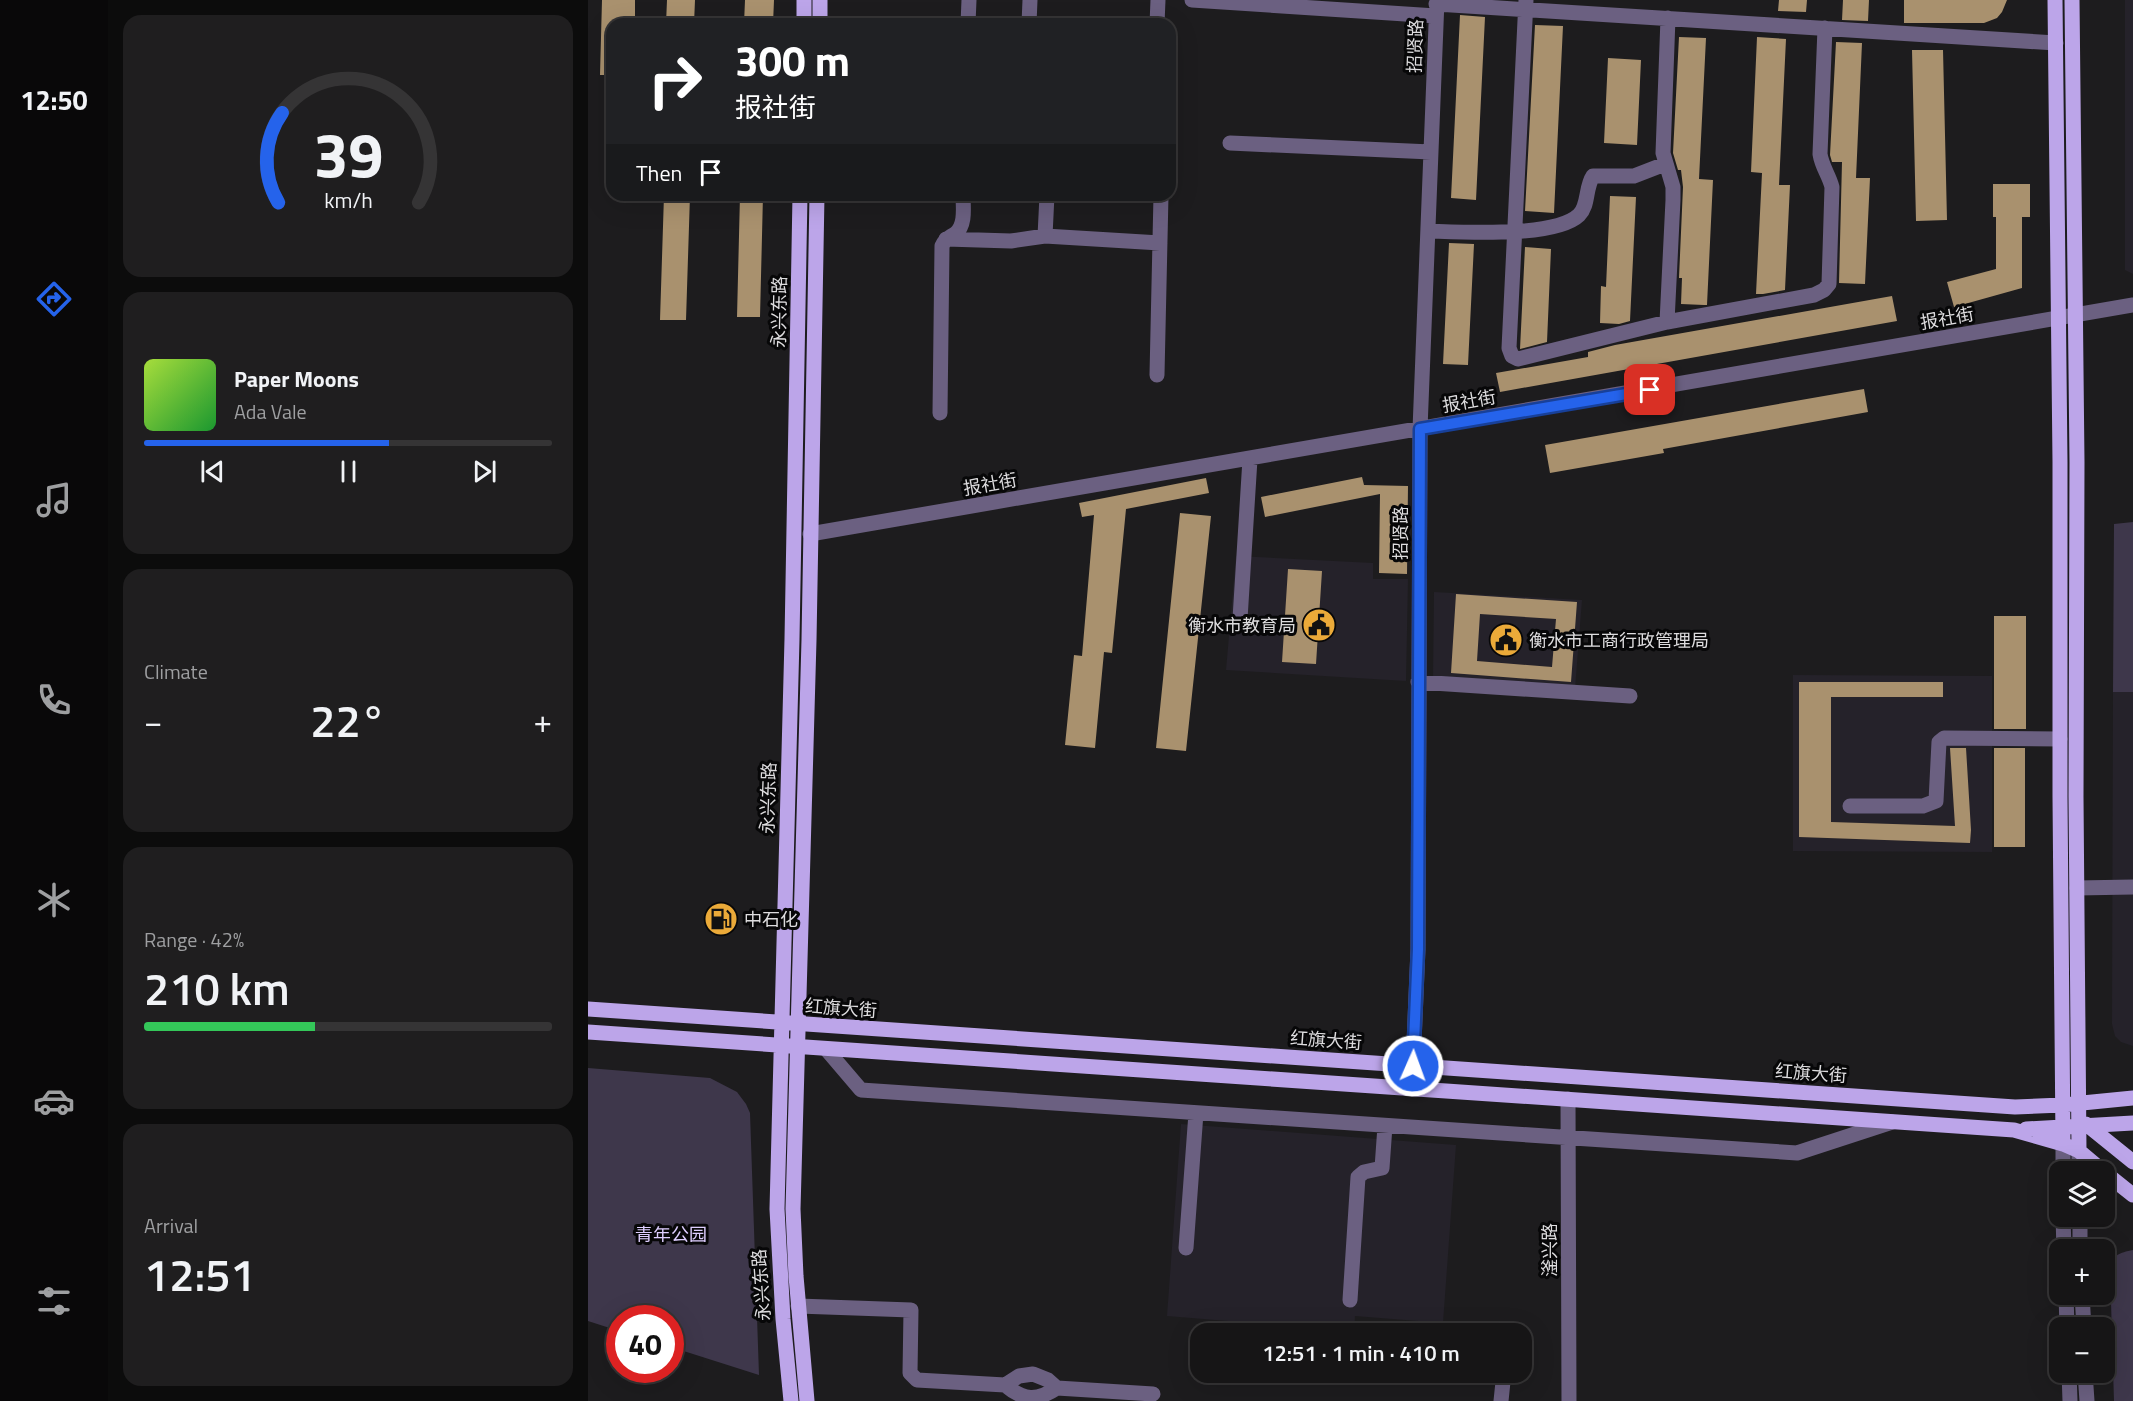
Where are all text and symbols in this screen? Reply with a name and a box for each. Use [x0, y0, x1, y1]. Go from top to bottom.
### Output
street label: 招贤路 [1401, 19, 1429, 73]
text: 300 m [735, 28, 850, 92]
icon: right [636, 42, 714, 120]
text: 12:50 [20, 79, 88, 120]
text: 报社街 [735, 86, 816, 127]
text: 39 [313, 106, 383, 201]
text: Then [636, 156, 682, 190]
icon: arrive [694, 156, 727, 189]
text: km/h [324, 184, 372, 216]
street label: 永兴东路 [765, 276, 793, 348]
icon: directions [33, 278, 75, 320]
street label: 报社街 [1918, 300, 1976, 336]
text: Paper Moons [234, 362, 359, 396]
pin [1624, 364, 1675, 415]
icon: arrive [1633, 373, 1666, 406]
street label: 报社街 [1440, 383, 1498, 419]
text: Ada Vale [234, 396, 307, 427]
icon: previous [196, 455, 229, 488]
icon: pause [332, 455, 365, 488]
icon: next [468, 455, 501, 488]
street label: 报社街 [961, 466, 1019, 502]
icon: music [33, 479, 75, 521]
street label: 招贤路 [1387, 506, 1414, 560]
public building icon: 衡水市教育局 [1301, 607, 1337, 643]
place label: 衡水市教育局 [1188, 612, 1296, 639]
public building icon: 衡水市工商行政管理局 [1488, 622, 1524, 658]
place label: 衡水市工商行政管理局 [1529, 627, 1709, 654]
text: Climate [144, 656, 208, 687]
icon: phone [33, 679, 75, 721]
text: 22° [310, 686, 386, 754]
text: − [144, 696, 162, 746]
text: + [534, 696, 552, 746]
street label: 永兴东路 [753, 762, 783, 834]
icon: climate [33, 879, 75, 921]
fuel station icon: 中石化 [703, 901, 739, 937]
place label: 中石化 [744, 906, 798, 933]
text: Range · 42% [144, 924, 244, 955]
text: 210 km [144, 954, 290, 1022]
street label: 红旗大街 [804, 992, 878, 1024]
street label: 红旗大街 [1289, 1024, 1363, 1056]
position arrow [1381, 1034, 1445, 1098]
street label: 红旗大街 [1774, 1057, 1848, 1089]
icon: car [33, 1080, 75, 1122]
map controls [2049, 1161, 2115, 1383]
button: layers [2049, 1161, 2115, 1227]
text: Arrival [144, 1210, 198, 1241]
park label: 青年公园 [635, 1221, 707, 1248]
street label: 滏兴路 [1536, 1223, 1563, 1277]
button: + [2049, 1239, 2115, 1305]
text: 12:51 [144, 1240, 256, 1308]
street label: 永兴东路 [745, 1248, 777, 1322]
icon: filters [33, 1280, 75, 1322]
speed limit sign: 40 [606, 1305, 684, 1383]
button: − [2049, 1317, 2115, 1383]
text: 12:51 · 1 min · 410 m [1262, 1336, 1460, 1370]

